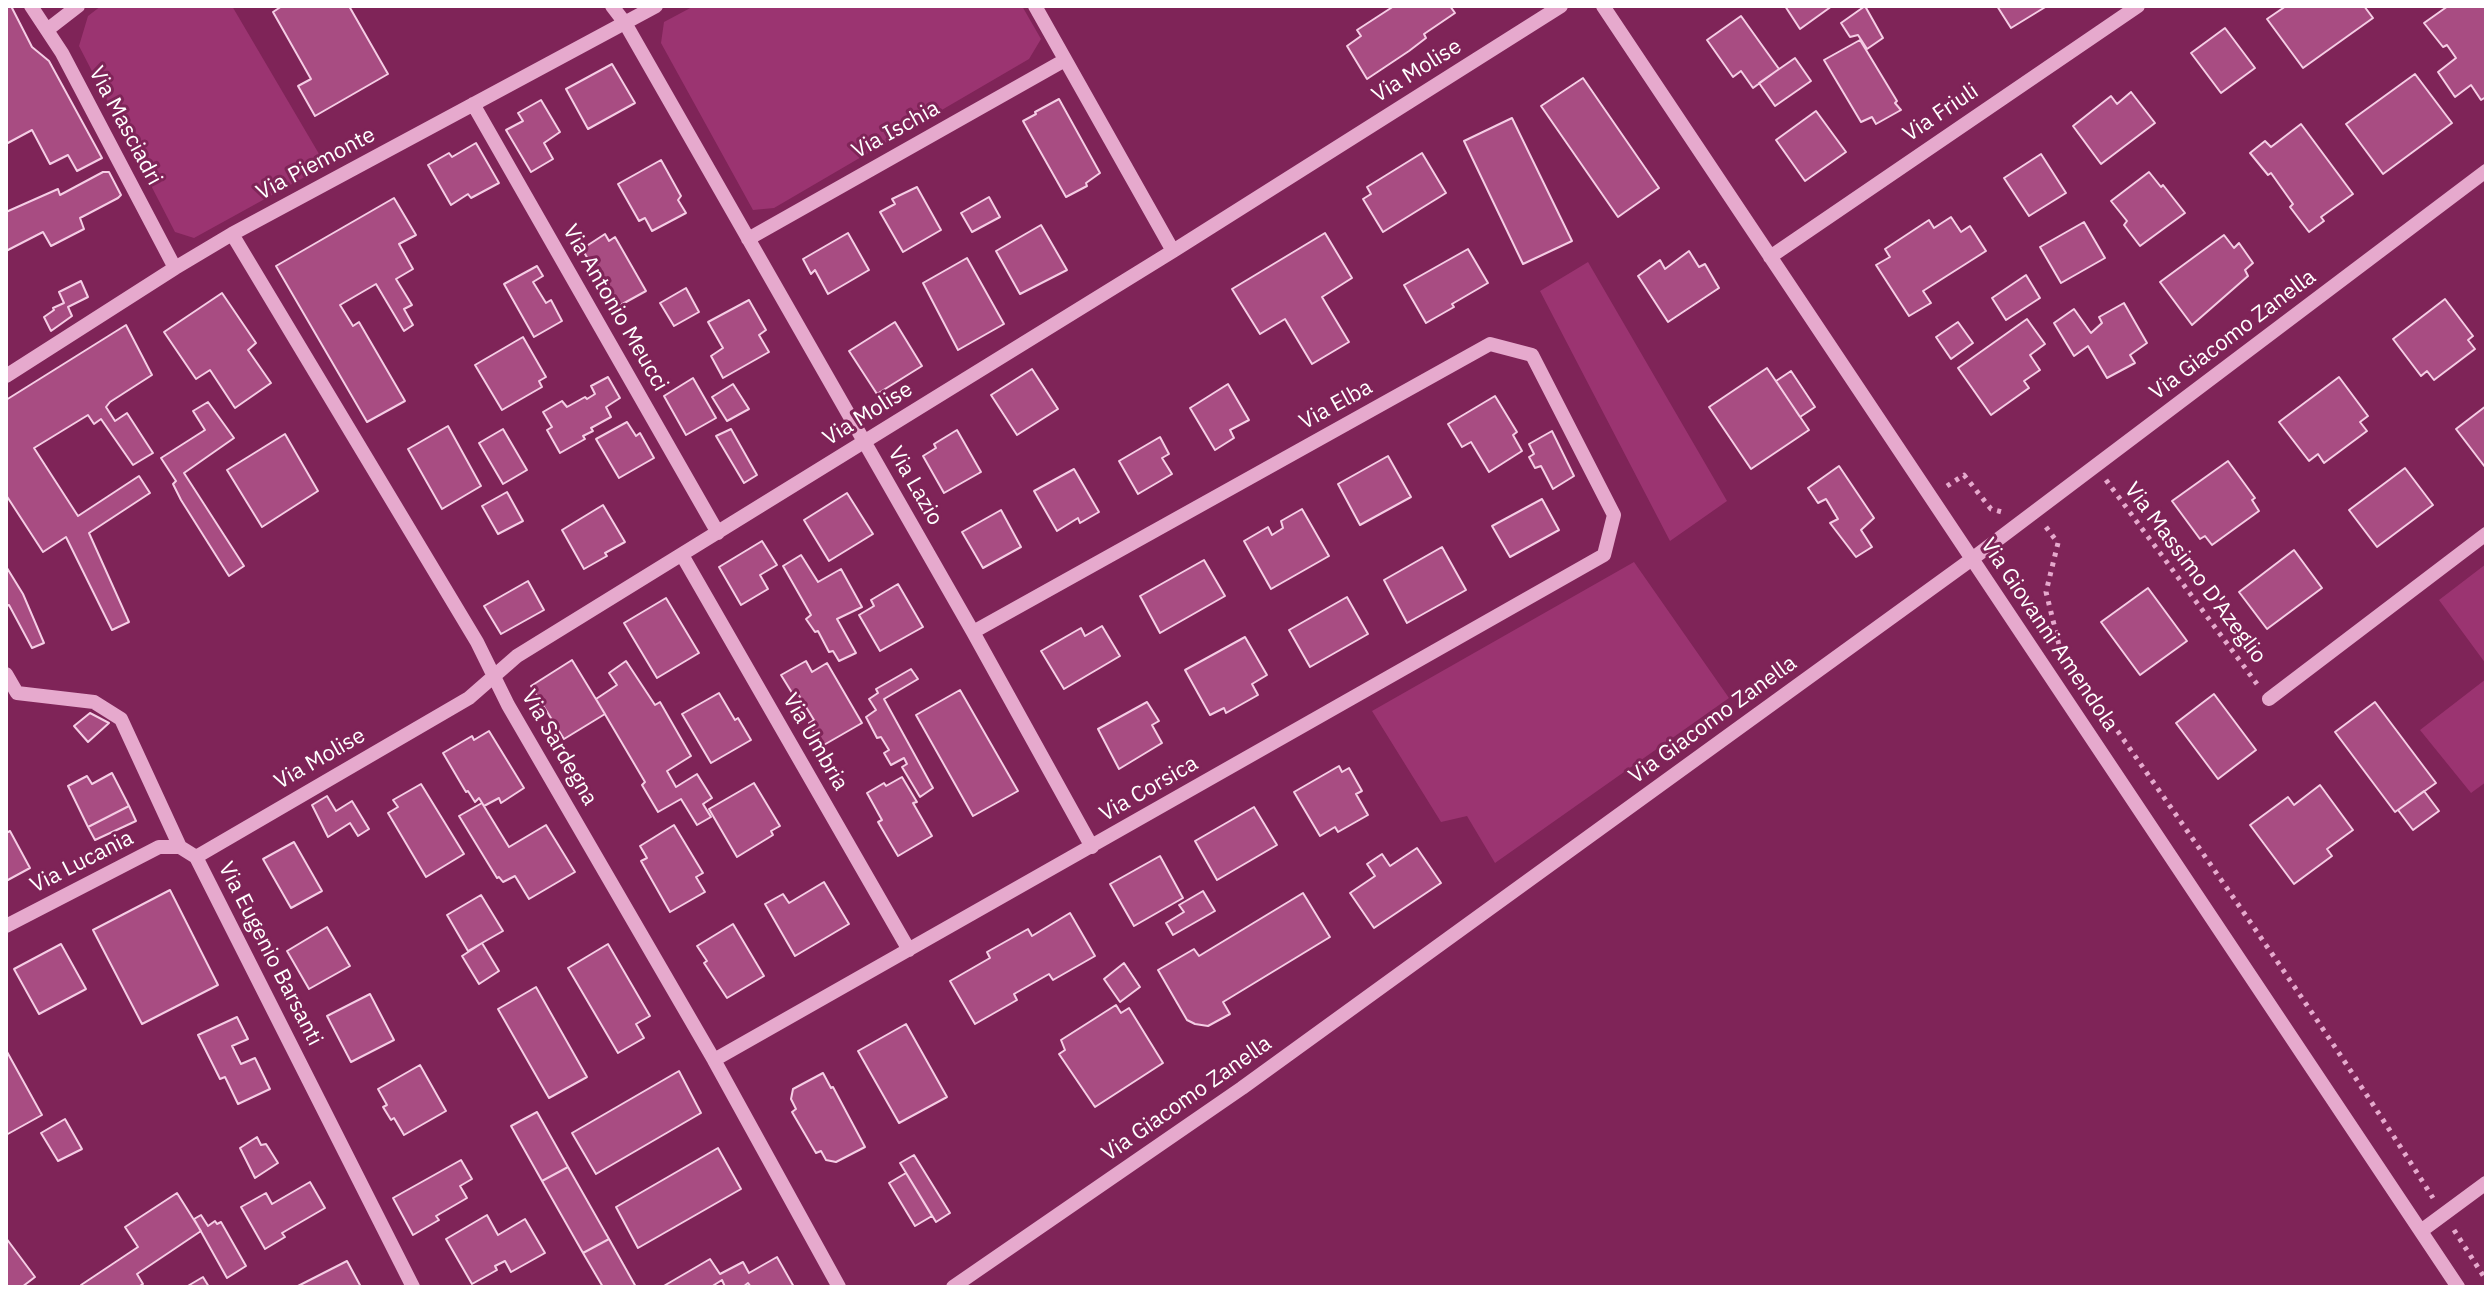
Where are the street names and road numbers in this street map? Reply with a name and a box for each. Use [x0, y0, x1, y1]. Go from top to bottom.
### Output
street label: Via Molise [1367, 33, 1467, 109]
street label: Via Masciadri [83, 62, 167, 190]
street label: Via Friuli [1898, 78, 1984, 148]
street label: Via Ischia [848, 95, 944, 165]
street label: Via Piemonte [252, 122, 380, 206]
street label: Via Antonio Meucci [557, 220, 673, 396]
street label: Via Giacomo Zanella [2145, 264, 2321, 406]
street label: Via Elba [1295, 374, 1377, 436]
street label: Via Molise [818, 376, 918, 452]
street label: Via Lazio [882, 442, 948, 530]
street label: Via Massimo D'Azeglio [2118, 477, 2272, 669]
street label: Via Giovanni Amendola [1974, 533, 2124, 737]
street label: Via Giacomo Zanella [1624, 650, 1802, 790]
street label: Via Sardegna [515, 686, 603, 810]
street label: Via Umbria [777, 689, 853, 795]
street label: Via Molise [270, 722, 370, 796]
street label: Via Corsica [1095, 750, 1203, 828]
street label: Via Lucania [26, 825, 138, 899]
street label: Via Eugenio Barsanti [212, 858, 328, 1050]
street label: Via Giacomo Zanella [1097, 1031, 1277, 1167]

